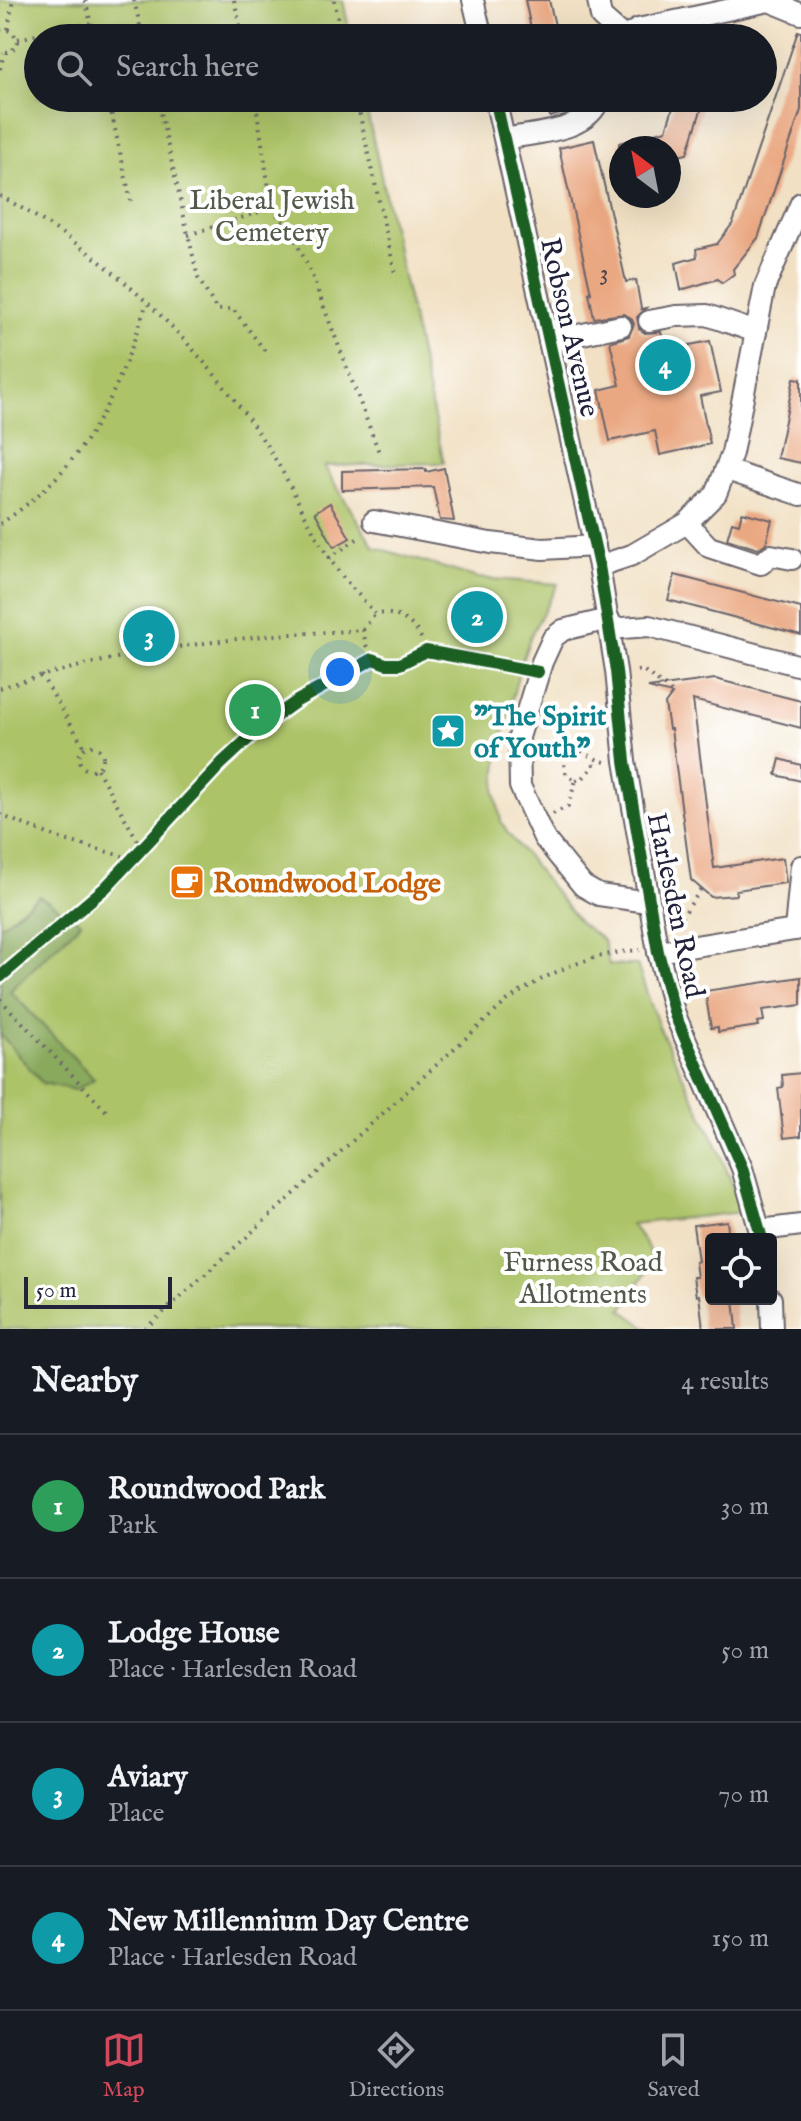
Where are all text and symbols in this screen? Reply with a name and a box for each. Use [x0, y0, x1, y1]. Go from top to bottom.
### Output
search box [24, 24, 777, 112]
icon: search [52, 46, 96, 90]
text: Search here [116, 49, 259, 87]
north arrow [609, 136, 681, 208]
park label: Liberal Jewish Cemetery [189, 184, 355, 251]
street label: Robson Avenue [531, 235, 606, 421]
house number: 3 [600, 258, 608, 289]
pin: 4 [639, 335, 691, 395]
pin: 2 [451, 587, 503, 647]
pin: 3 [123, 606, 175, 666]
your location [320, 652, 360, 692]
pin: 1 [229, 680, 281, 740]
place label: "The Spirit of Youth" [474, 700, 607, 767]
place icon: "The Spirit of Youth" [429, 712, 467, 750]
street label: Harlesden Road [638, 810, 711, 1002]
cafe icon: Roundwood Lodge [168, 863, 206, 901]
place label: Roundwood Lodge [213, 867, 441, 902]
map controls [705, 1233, 777, 1305]
button: locate [705, 1233, 777, 1305]
park label: Furness Road Allotments [503, 1246, 663, 1313]
scale bar [24, 1273, 172, 1309]
text: 50 m [36, 1277, 77, 1305]
text: Nearby [32, 1360, 138, 1403]
text: 4 results [681, 1365, 769, 1398]
text: Roundwood Park [108, 1471, 325, 1509]
text: 1 [53, 1490, 63, 1523]
text: 30 m [721, 1490, 769, 1523]
text: Park [108, 1509, 157, 1542]
text: Lodge House [108, 1615, 280, 1653]
text: 2 [52, 1634, 64, 1667]
text: 50 m [721, 1634, 769, 1667]
text: Place · Harlesden Road [108, 1653, 357, 1686]
text: Aviary [108, 1759, 188, 1797]
text: 3 [53, 1778, 63, 1811]
text: 70 m [718, 1778, 769, 1811]
text: Place [108, 1797, 164, 1830]
text: New Millennium Day Centre [108, 1903, 469, 1941]
text: 4 [52, 1922, 64, 1955]
text: 150 m [711, 1922, 769, 1955]
text: Place · Harlesden Road [108, 1941, 357, 1974]
tab: Map [102, 2028, 146, 2104]
tab: Directions [349, 2028, 444, 2104]
tab: Saved [647, 2028, 699, 2104]

